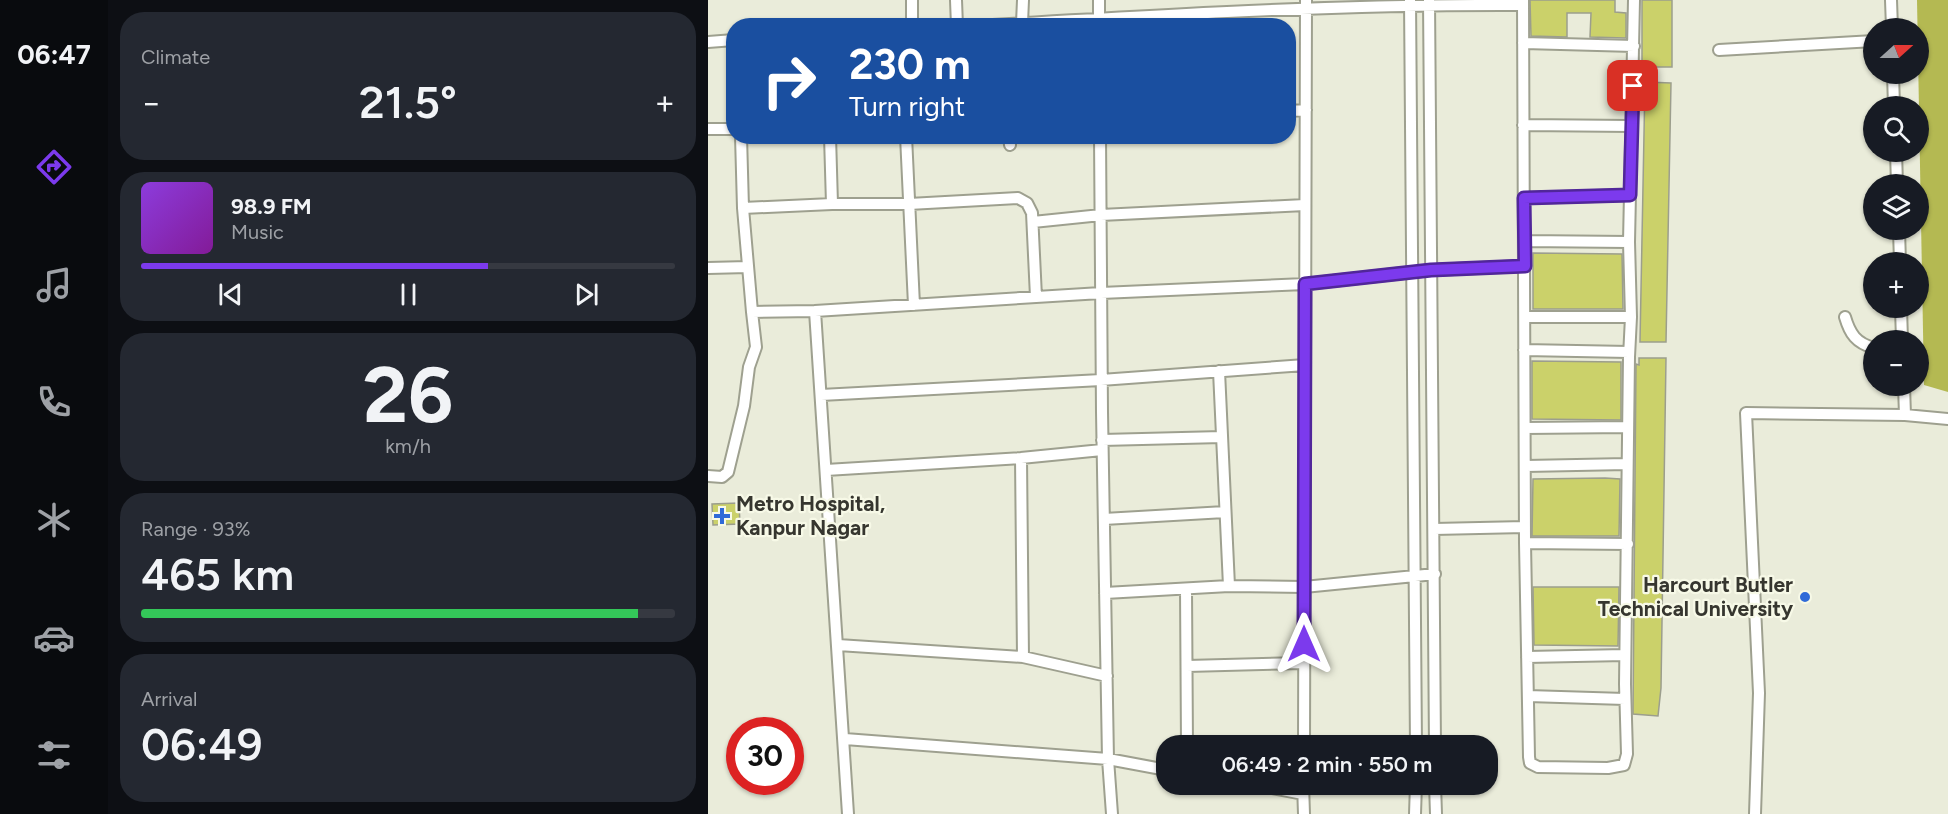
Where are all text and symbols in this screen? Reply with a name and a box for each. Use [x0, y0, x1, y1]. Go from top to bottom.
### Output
north arrow [1863, 18, 1929, 84]
map controls [1863, 18, 1929, 396]
text: 06:47 [17, 38, 91, 71]
text: 230 m [849, 39, 971, 90]
icon: right [750, 42, 828, 120]
text: Climate [141, 45, 210, 69]
pin [1607, 60, 1658, 111]
icon: arrive [1616, 69, 1649, 102]
text: 21.5° [359, 75, 457, 129]
text: − [141, 83, 162, 122]
text: + [654, 83, 675, 122]
text: Turn right [849, 90, 965, 123]
button: search [1863, 96, 1929, 162]
icon: directions [33, 146, 75, 188]
button: layers [1863, 174, 1929, 240]
text: 98.9 FM [231, 193, 312, 220]
text: Music [231, 220, 284, 244]
button: + [1863, 252, 1929, 318]
icon: music [33, 264, 75, 306]
icon: previous [214, 278, 247, 311]
icon: pause [392, 278, 425, 311]
icon: next [570, 278, 603, 311]
button: − [1863, 330, 1929, 396]
text: 26 [363, 348, 453, 442]
icon: phone [33, 381, 75, 423]
text: km/h [385, 434, 431, 458]
place label: Metro Hospital, Kanpur Nagar [736, 491, 885, 540]
icon: climate [33, 499, 75, 541]
marker: Metro Hospital, Kanpur Nagar [713, 507, 731, 525]
text: Range · 93% [141, 517, 250, 541]
text: 465 km [141, 547, 294, 601]
place label: Harcourt Butler Technical University [1598, 572, 1794, 621]
marker: Harcourt Butler Technical University [1798, 590, 1812, 604]
position arrow [1272, 612, 1336, 676]
icon: car [33, 617, 75, 659]
text: Arrival [141, 687, 197, 711]
text: 06:49 [141, 717, 263, 771]
speed limit sign: 30 [726, 717, 804, 795]
icon: filters [33, 734, 75, 776]
text: 06:49 · 2 min · 550 m [1222, 751, 1432, 778]

